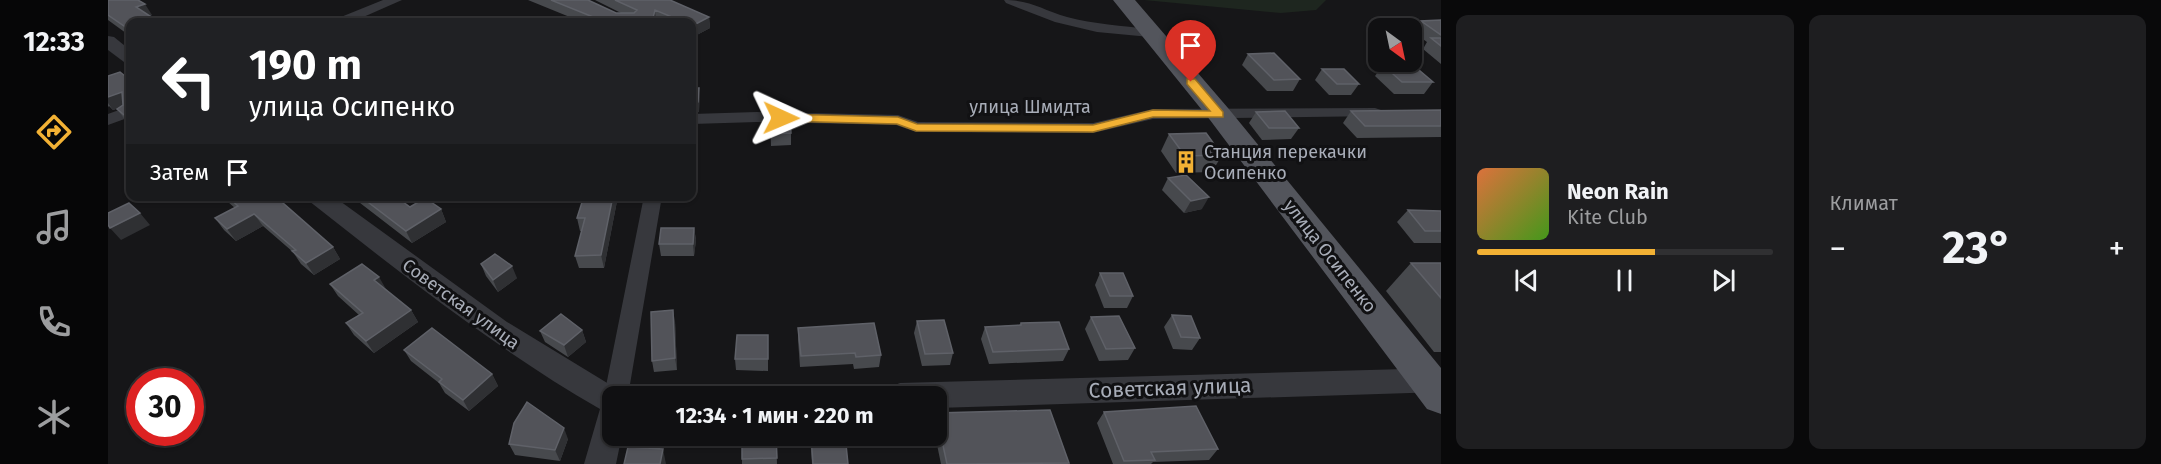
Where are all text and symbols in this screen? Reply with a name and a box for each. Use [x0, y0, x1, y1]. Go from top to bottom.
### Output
north arrow [1368, 18, 1422, 72]
map controls [1368, 18, 1422, 72]
pin [1165, 20, 1216, 82]
text: 12:33 [23, 26, 85, 58]
icon: arrive [1174, 29, 1207, 62]
text: 190 m [249, 40, 362, 90]
icon: left [150, 42, 228, 120]
position arrow [749, 86, 813, 150]
text: улица Осипенко [249, 91, 455, 123]
street label: улица Шмидта [969, 96, 1091, 118]
icon: directions [33, 111, 75, 153]
place label: Станция перекачки Осипенко [1204, 141, 1367, 184]
building icon: Станция перекачки Осипенко [1173, 149, 1199, 175]
icon: arrive [221, 156, 254, 189]
text: Затем [150, 159, 209, 186]
text: Neon Rain [1567, 178, 1669, 205]
text: Климат [1830, 191, 1898, 215]
street label: улица Осипенко [1279, 195, 1381, 317]
text: Kite Club [1567, 205, 1648, 229]
icon: music [33, 206, 75, 248]
text: 23° [1942, 221, 2012, 275]
text: − [1830, 229, 1846, 269]
text: + [2109, 229, 2125, 269]
street label: Советская улица [398, 254, 524, 354]
icon: previous [1510, 264, 1543, 297]
icon: pause [1608, 264, 1641, 297]
icon: next [1707, 264, 1740, 297]
icon: phone [33, 301, 75, 343]
speed limit sign: 30 [126, 368, 204, 446]
street label: Советская улица [1088, 372, 1252, 404]
icon: climate [33, 396, 75, 438]
text: 12:34 · 1 мин · 220 m [676, 402, 873, 429]

